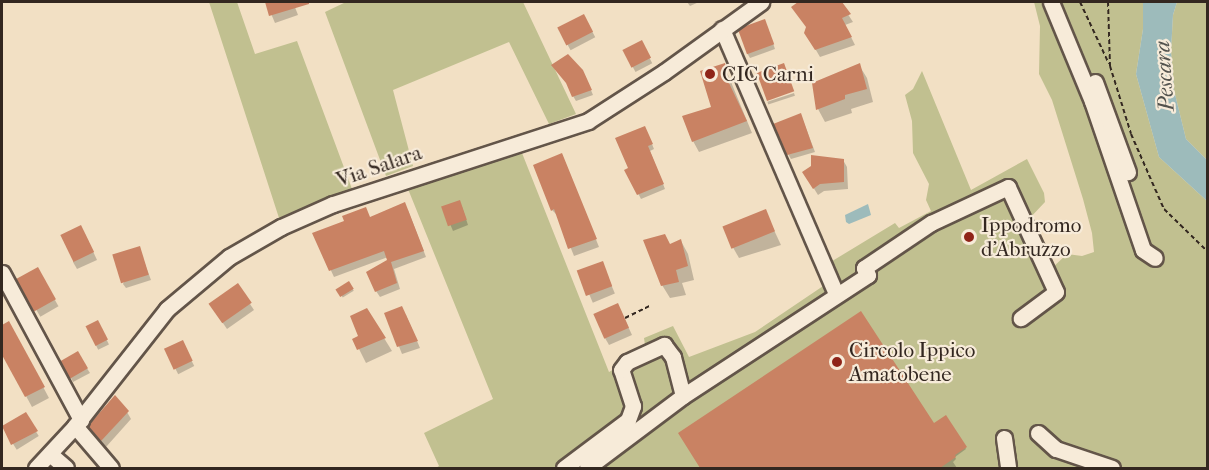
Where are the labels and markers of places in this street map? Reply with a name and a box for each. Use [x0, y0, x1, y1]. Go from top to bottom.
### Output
place label: CIC Carni [722, 61, 814, 87]
marker: CIC Carni [703, 67, 717, 81]
place label: Ippodromo d'Abruzzo [981, 212, 1081, 262]
marker: Ippodromo d'Abruzzo [962, 230, 976, 244]
place label: Circolo Ippico Amatobene [849, 337, 975, 387]
marker: Circolo Ippico Amatobene [830, 355, 844, 369]

